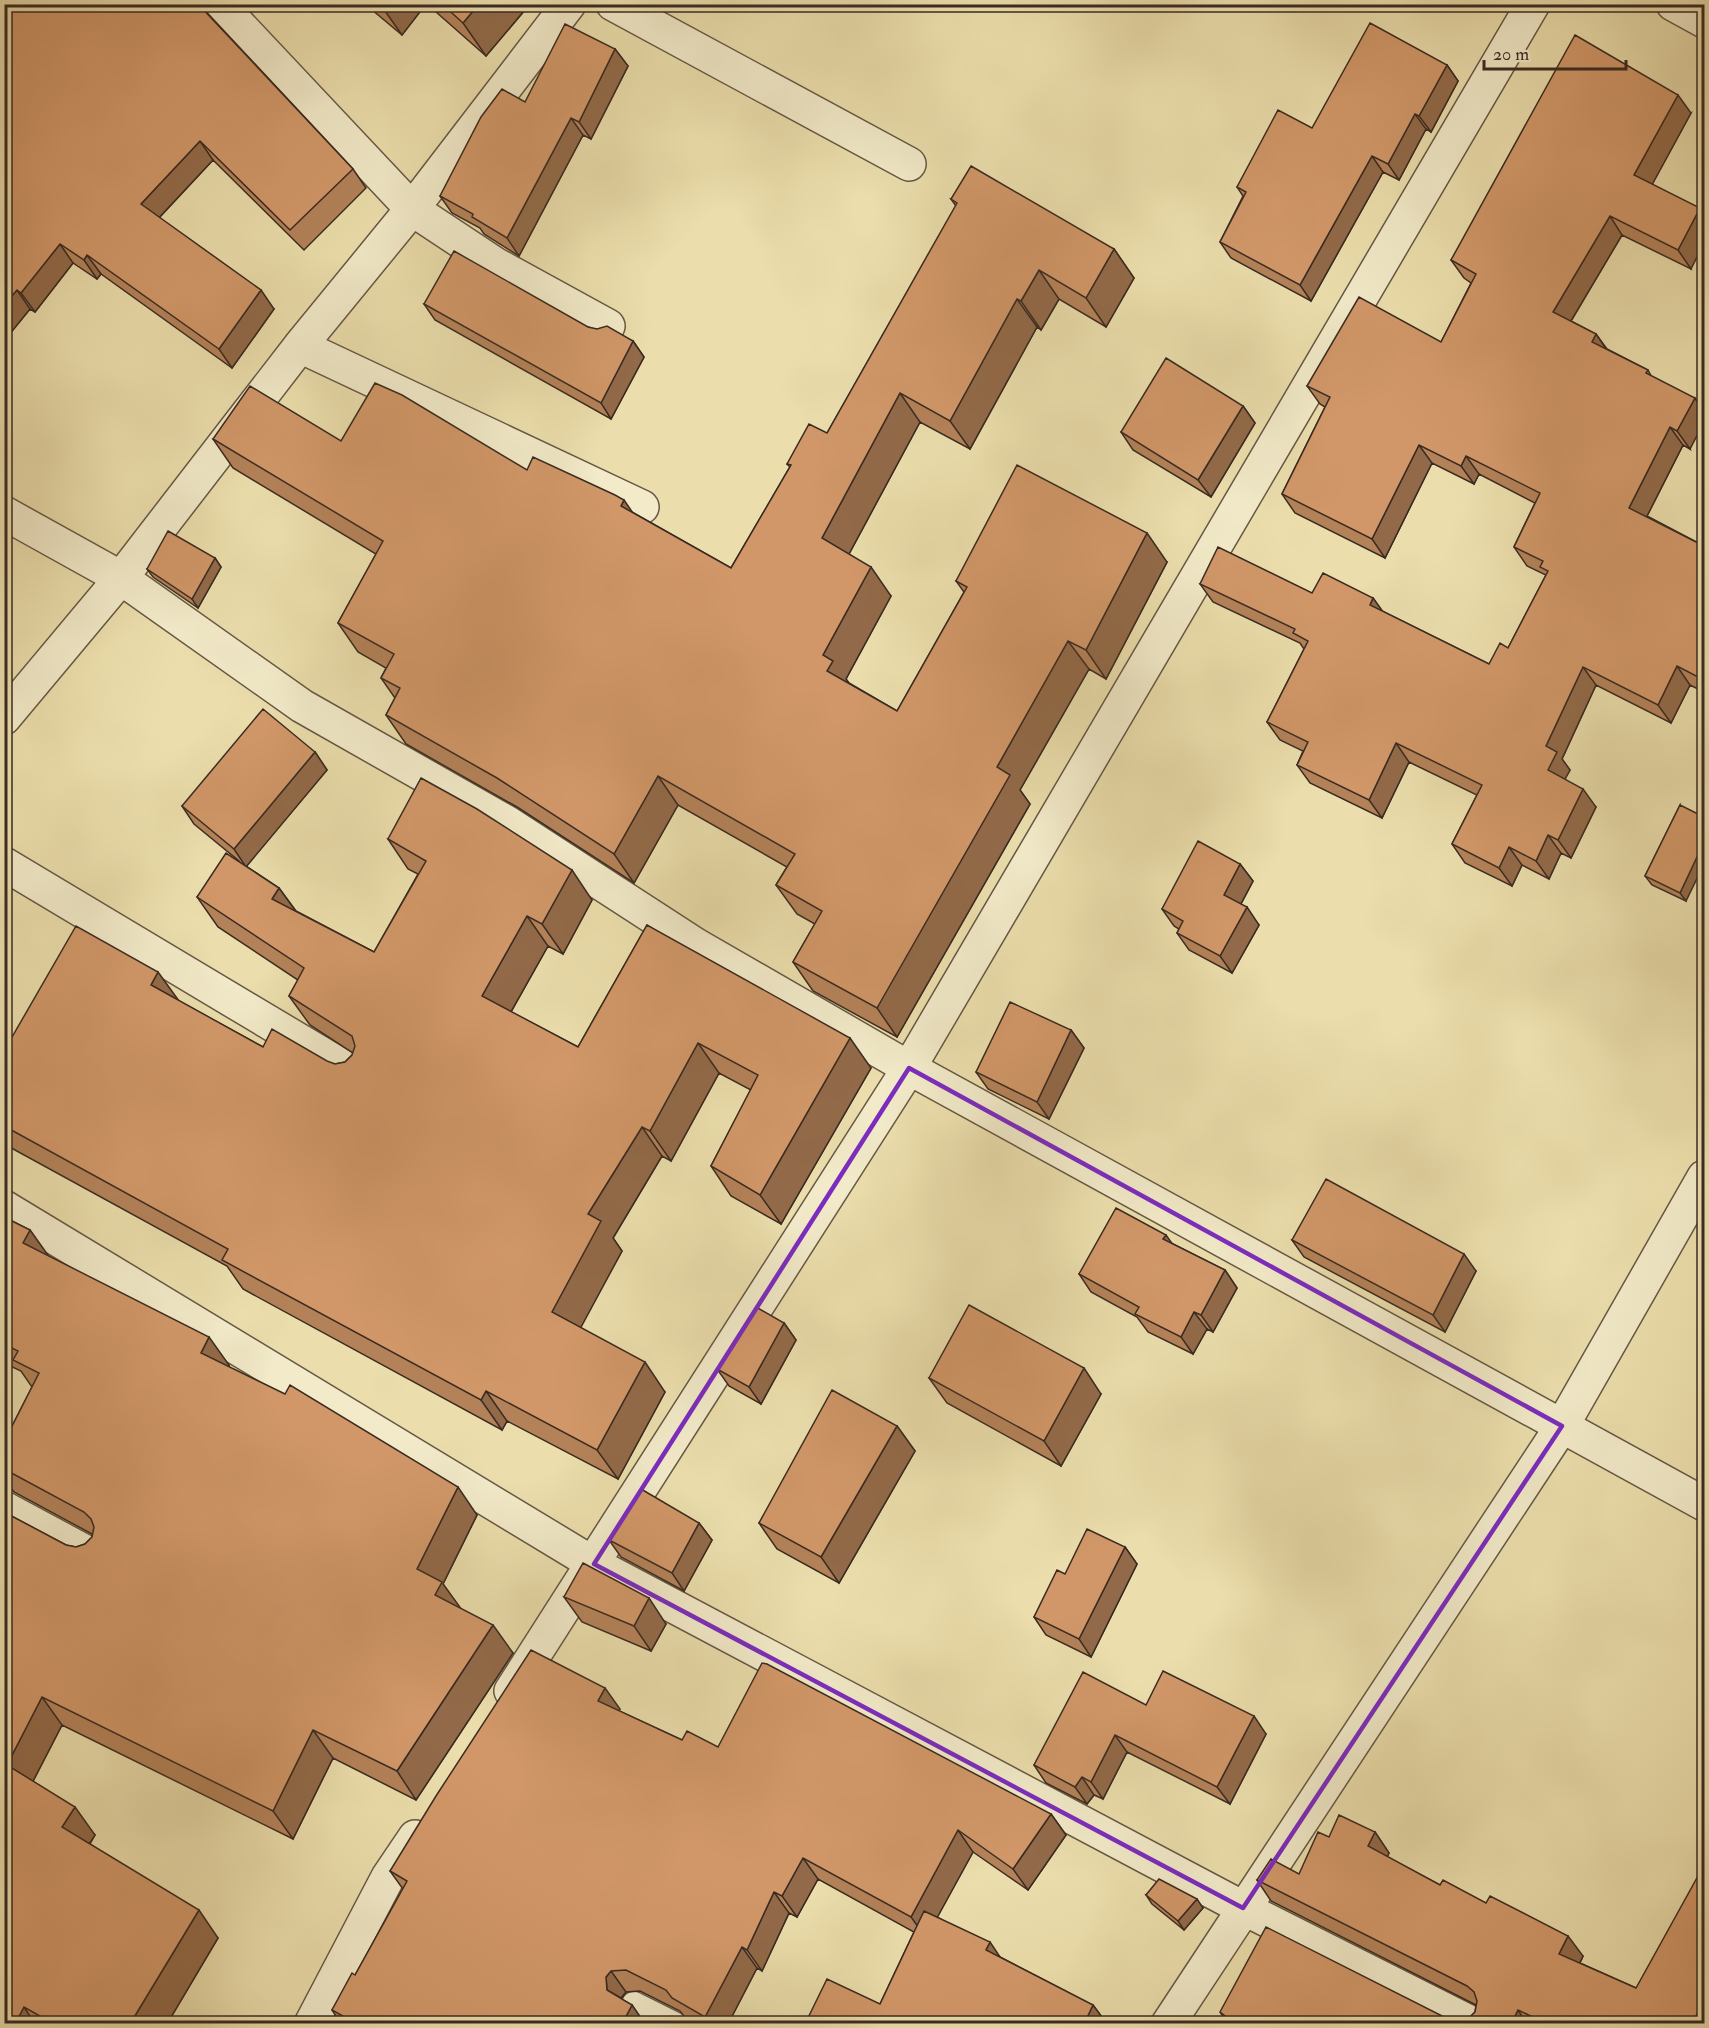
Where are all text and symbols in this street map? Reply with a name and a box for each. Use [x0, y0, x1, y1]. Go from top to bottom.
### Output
scale bar [1484, 33, 1626, 71]
text: 20 m [1493, 43, 1529, 66]

